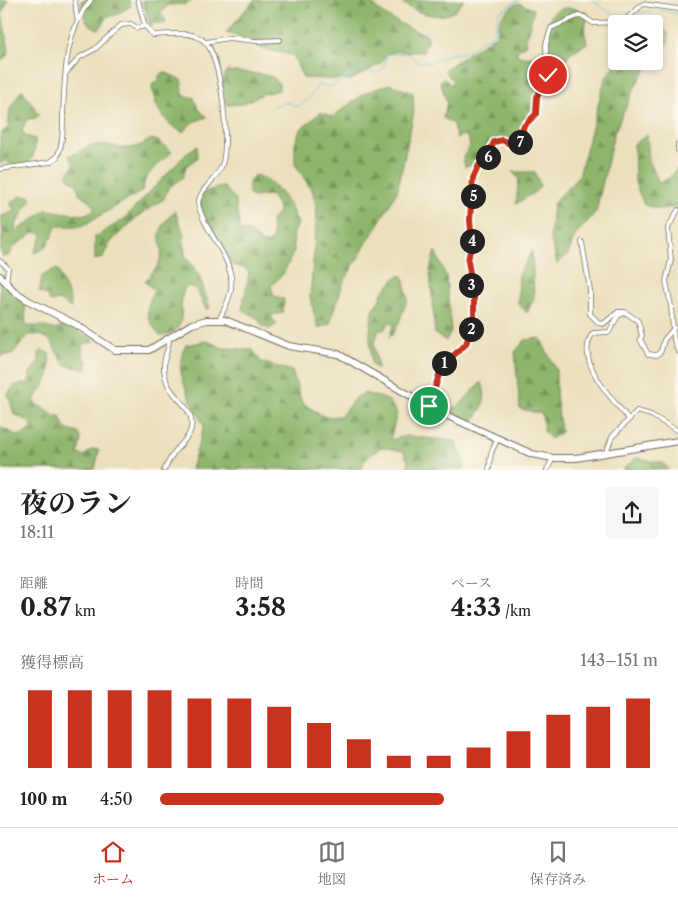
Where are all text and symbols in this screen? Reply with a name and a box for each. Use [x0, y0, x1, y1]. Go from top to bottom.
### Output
map controls [608, 15, 663, 70]
button: layers [608, 15, 663, 70]
pin [527, 54, 569, 96]
icon: check [534, 61, 562, 89]
pin: 7 [508, 130, 532, 154]
text: 7 [517, 133, 524, 151]
pin: 6 [476, 144, 500, 170]
text: 6 [484, 148, 493, 166]
pin: 5 [460, 184, 486, 208]
text: 5 [470, 187, 477, 205]
pin: 4 [460, 228, 484, 254]
text: 4 [468, 232, 477, 250]
pin: 3 [458, 272, 484, 298]
text: 3 [468, 276, 475, 294]
pin: 2 [458, 316, 484, 342]
text: 2 [467, 320, 476, 338]
pin: 1 [432, 350, 456, 376]
text: 1 [441, 354, 448, 372]
pin [408, 385, 450, 427]
icon: arrive [415, 392, 443, 420]
text: 夜のラン [20, 486, 132, 520]
button: share [606, 487, 658, 539]
text: 18:11 [20, 522, 54, 542]
text: 距離 [20, 574, 48, 592]
text: 時間 [235, 574, 263, 592]
text: ペース [451, 574, 492, 592]
text: 0.87 [20, 592, 71, 623]
text: 3:58 [235, 592, 286, 623]
text: 4:33 [451, 592, 501, 623]
text: km [71, 602, 96, 620]
text: /km [501, 602, 531, 620]
text: 143–151 m [580, 650, 658, 670]
text: 獲得標高 [20, 652, 84, 672]
text: 100 m [20, 789, 67, 809]
text: 4:50 [100, 789, 133, 809]
tab: ホーム [92, 838, 134, 888]
tab: 地図 [318, 838, 346, 888]
tab: 保存済み [530, 838, 586, 888]

